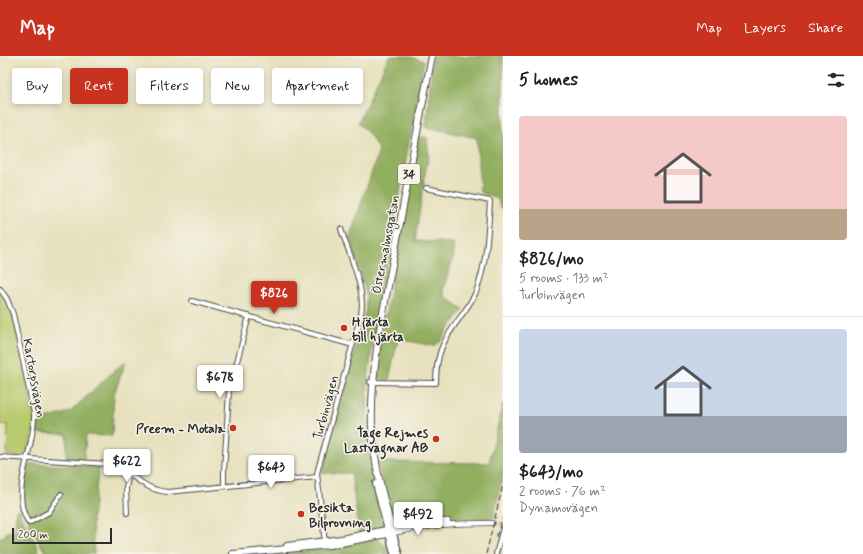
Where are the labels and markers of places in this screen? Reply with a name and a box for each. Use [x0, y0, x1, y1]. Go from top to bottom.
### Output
pin: $826 [250, 281, 298, 315]
place label: Hjärta till hjärta [352, 314, 404, 346]
marker: Hjärta till hjärta [339, 323, 349, 333]
pin: $678 [196, 365, 244, 399]
place label: Preem - Motala [136, 421, 226, 438]
marker: Preem - Motala [228, 423, 238, 433]
place label: Tage Rejmes Lastvagnar AB [344, 425, 429, 460]
marker: Tage Rejmes Lastvagnar AB [431, 434, 441, 444]
pin: $622 [103, 449, 151, 483]
pin: $643 [247, 455, 295, 489]
place label: Besikta Bilprovning [309, 500, 371, 533]
pin: $492 [394, 502, 442, 536]
marker: Besikta Bilprovning [296, 509, 306, 519]

